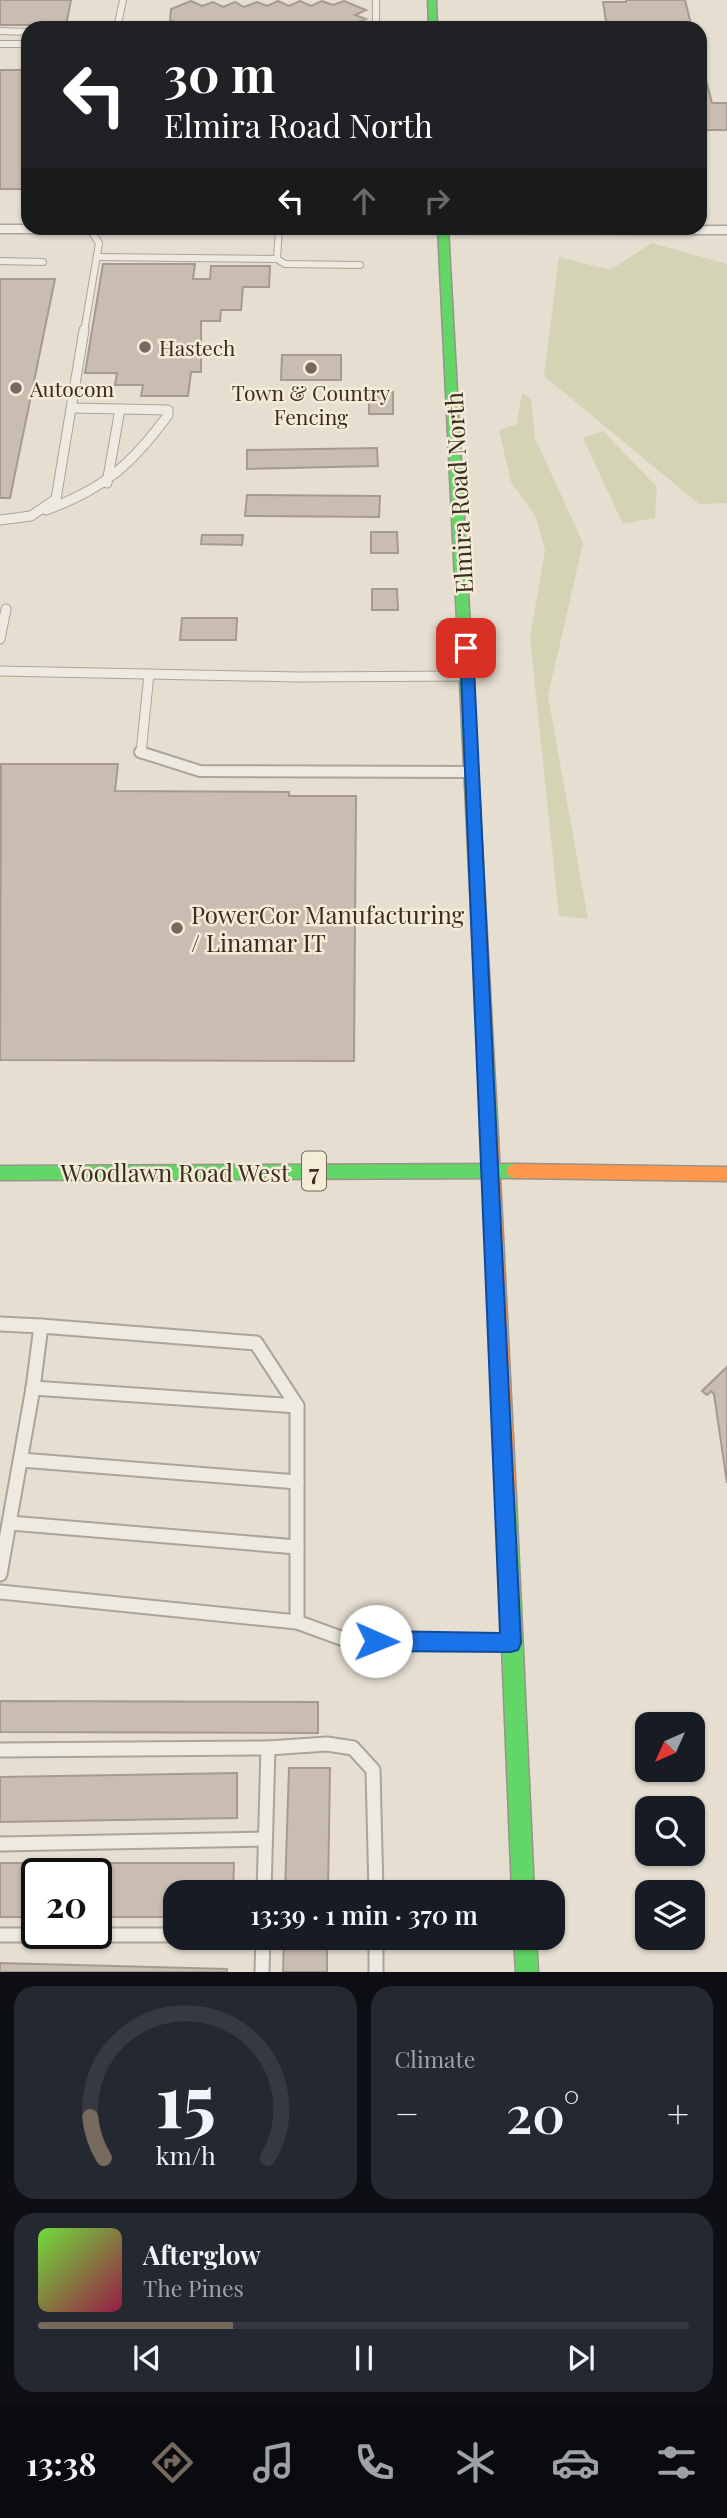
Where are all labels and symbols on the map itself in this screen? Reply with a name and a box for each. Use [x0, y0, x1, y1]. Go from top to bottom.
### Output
place label: Hastech [159, 333, 236, 361]
marker: Hastech [137, 339, 153, 355]
marker: Town & Country Fencing [303, 360, 319, 376]
place label: Autocom [29, 374, 114, 402]
place label: Town & Country Fencing [232, 378, 391, 430]
marker: Autocom [8, 380, 24, 396]
street label: Elmira Road North [437, 391, 479, 595]
pin [436, 618, 496, 678]
place label: PowerCor Manufacturing / Linamar IT [191, 898, 464, 958]
marker: PowerCor Manufacturing / Linamar IT [169, 920, 185, 936]
road number: 7 [302, 1152, 326, 1190]
street label: Woodlawn Road West [59, 1156, 290, 1188]
position arrow [339, 1604, 413, 1678]
north arrow [635, 1712, 705, 1782]
speed limit sign: 20 [21, 1858, 112, 1949]

